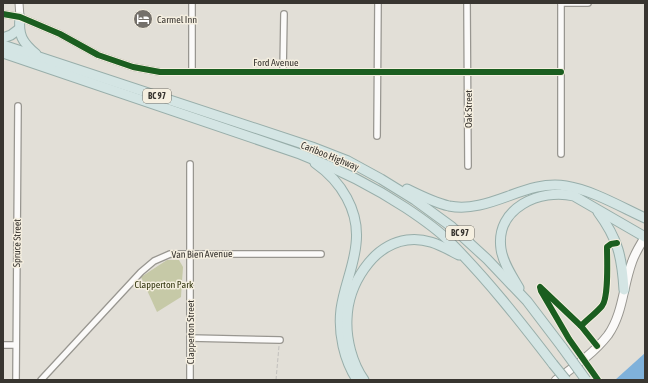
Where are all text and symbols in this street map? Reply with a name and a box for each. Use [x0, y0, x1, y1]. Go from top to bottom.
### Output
hotel icon: Carmel Inn [132, 8, 154, 30]
place label: Carmel Inn [157, 14, 197, 25]
street label: Ford Avenue [253, 57, 299, 68]
road number: BC 97 [143, 89, 171, 103]
street label: Oak Street [463, 90, 474, 128]
street label: Cariboo Highway [299, 139, 361, 173]
street label: Spruce Street [11, 219, 23, 267]
road number: BC 97 [446, 226, 474, 240]
street label: Van Bien Avenue [171, 248, 233, 260]
park label: Clapperton Park [134, 279, 194, 290]
street label: Clapperton Street [185, 300, 196, 364]

